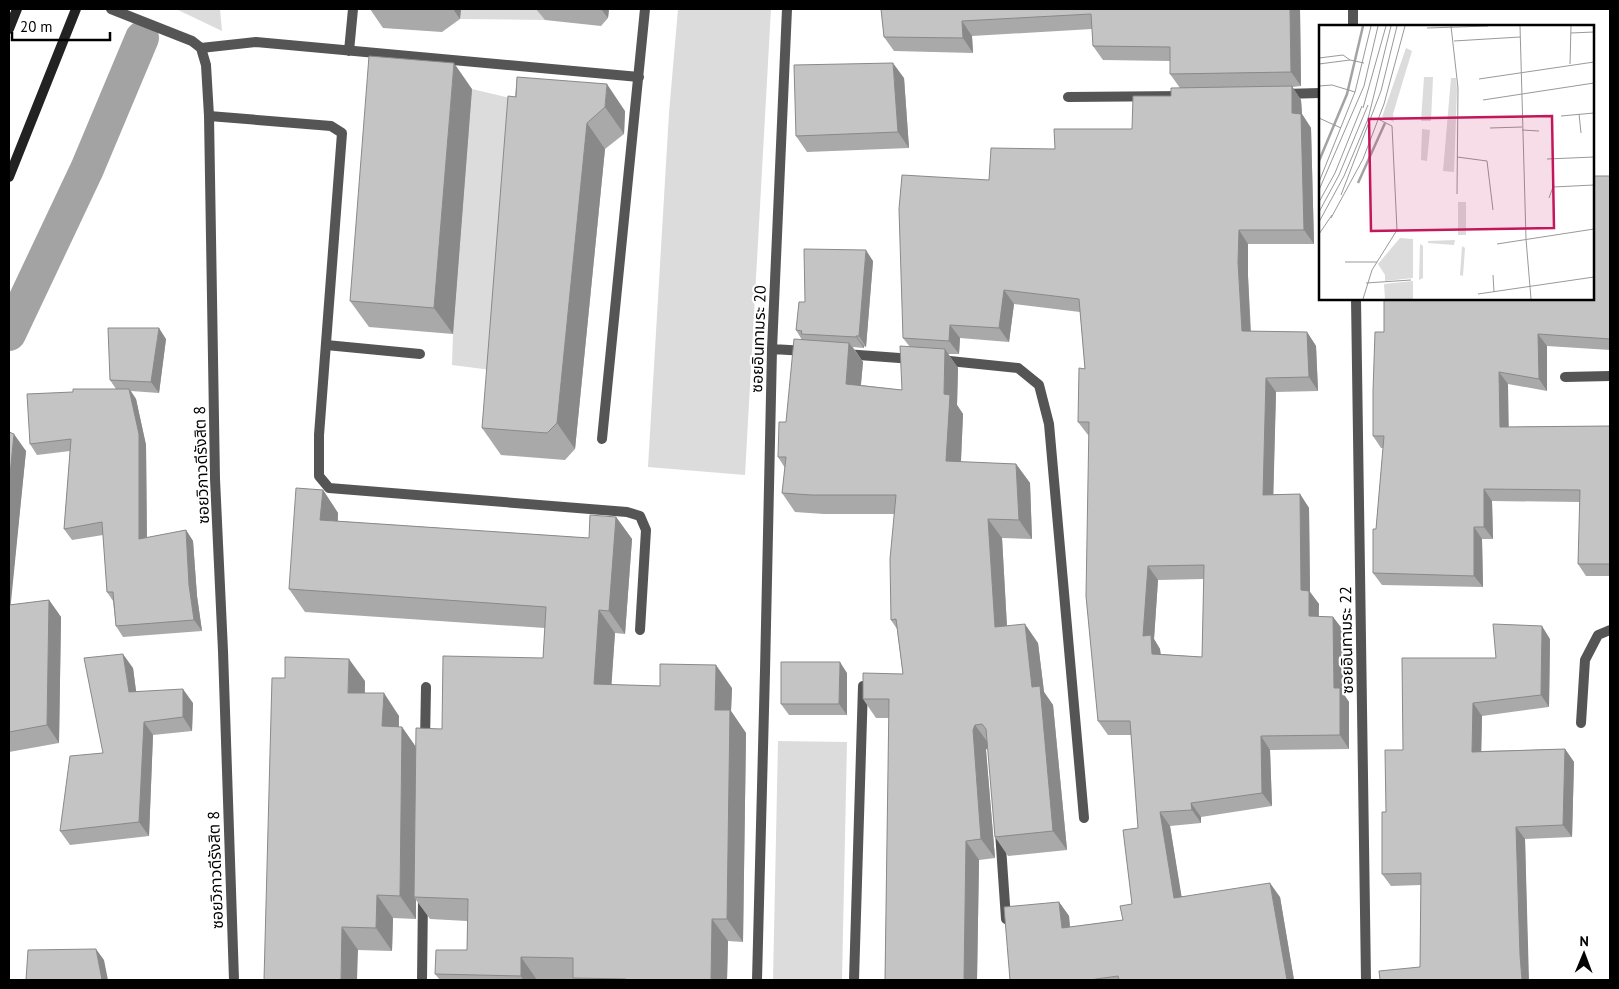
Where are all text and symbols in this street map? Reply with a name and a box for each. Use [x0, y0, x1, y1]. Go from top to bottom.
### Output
scale bar [12, 10, 110, 42]
text: 20 m [20, 17, 53, 36]
inset map [1319, 25, 1594, 300]
street label: ซอยอินทามระ 20 [746, 285, 770, 393]
street label: ซอยวิภาวดีรังสิต 8 [189, 406, 213, 524]
street label: ซอยอินทามระ 22 [1335, 586, 1357, 694]
street label: ซอยวิภาวดีรังสิต 8 [203, 811, 227, 929]
north arrow [1559, 929, 1609, 979]
text: N [1579, 932, 1589, 950]

